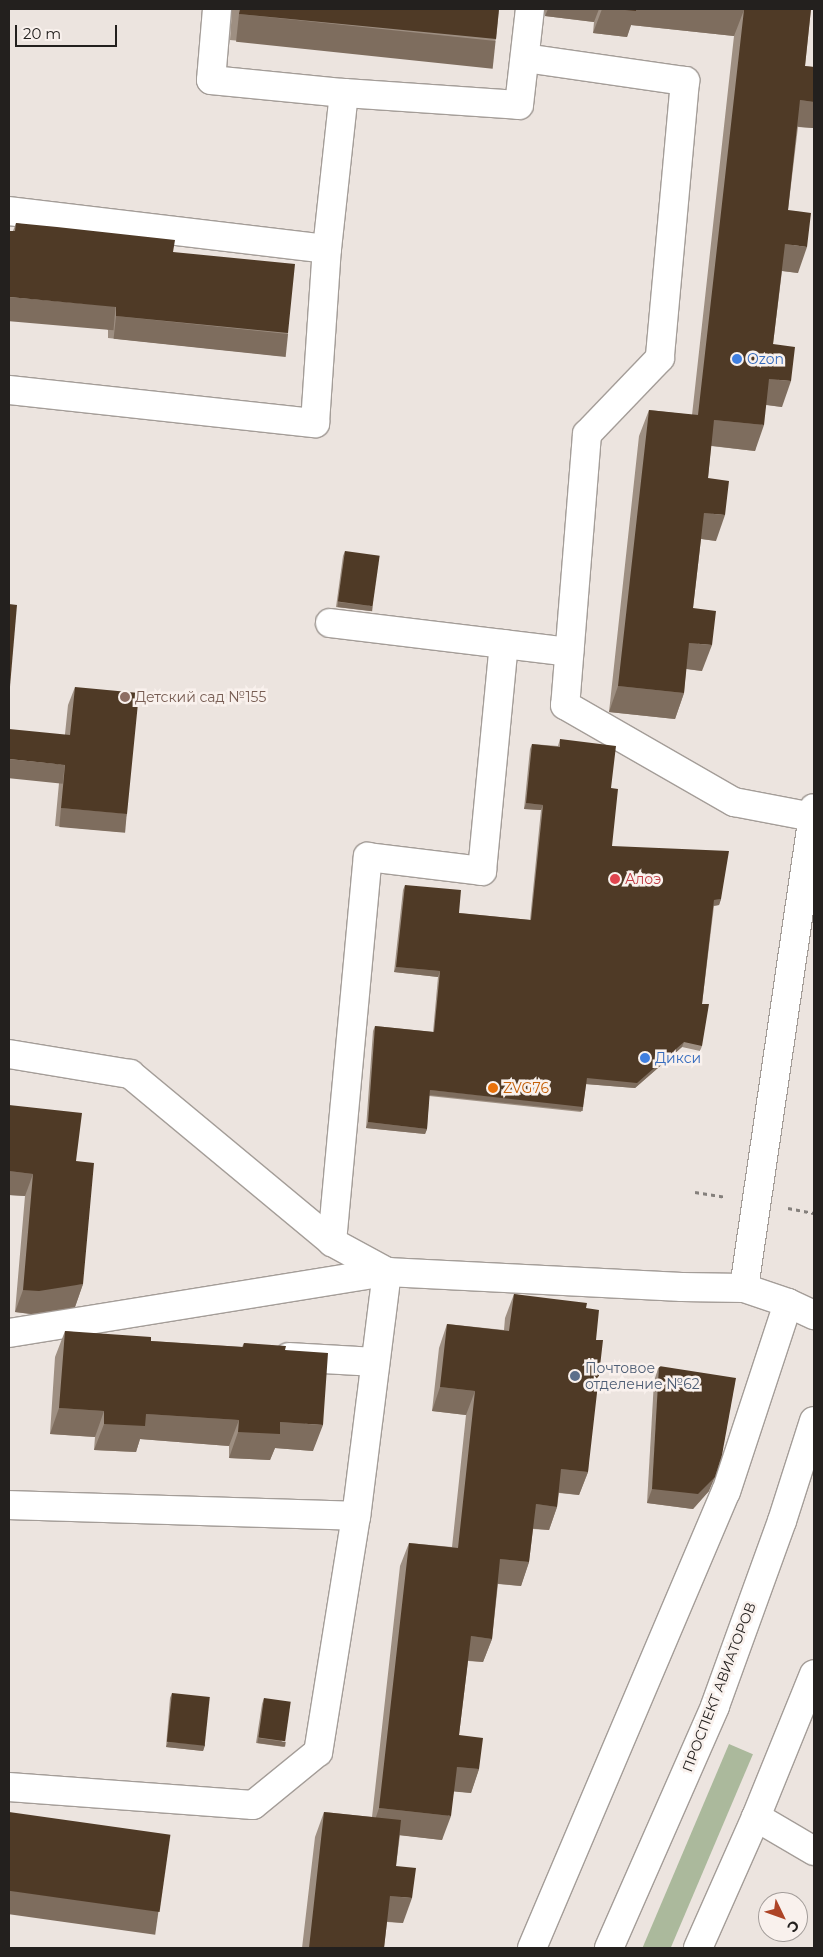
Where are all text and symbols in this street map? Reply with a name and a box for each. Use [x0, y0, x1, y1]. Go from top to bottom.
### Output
scale bar [18, 15, 120, 47]
text: 20 m [23, 24, 61, 43]
place label: Ozon [747, 351, 784, 367]
marker: Ozon [731, 353, 743, 365]
place label: Детский сад №155 [135, 689, 266, 705]
marker: Детский сад №155 [119, 691, 131, 703]
place label: Алоэ [625, 871, 661, 887]
marker: Алоэ [609, 873, 621, 885]
place label: Дикси [655, 1050, 701, 1066]
marker: Дикси [639, 1052, 651, 1064]
place label: ZVG76 [503, 1080, 549, 1096]
marker: ZVG76 [487, 1082, 499, 1094]
place label: Почтовое отделение №62 [585, 1360, 700, 1392]
marker: Почтовое отделение №62 [569, 1370, 581, 1382]
street label: ПРОСПЕКТ АВИАТОРОВ [679, 1600, 759, 1774]
north arrow [758, 1892, 808, 1942]
text: С [783, 1917, 804, 1936]

